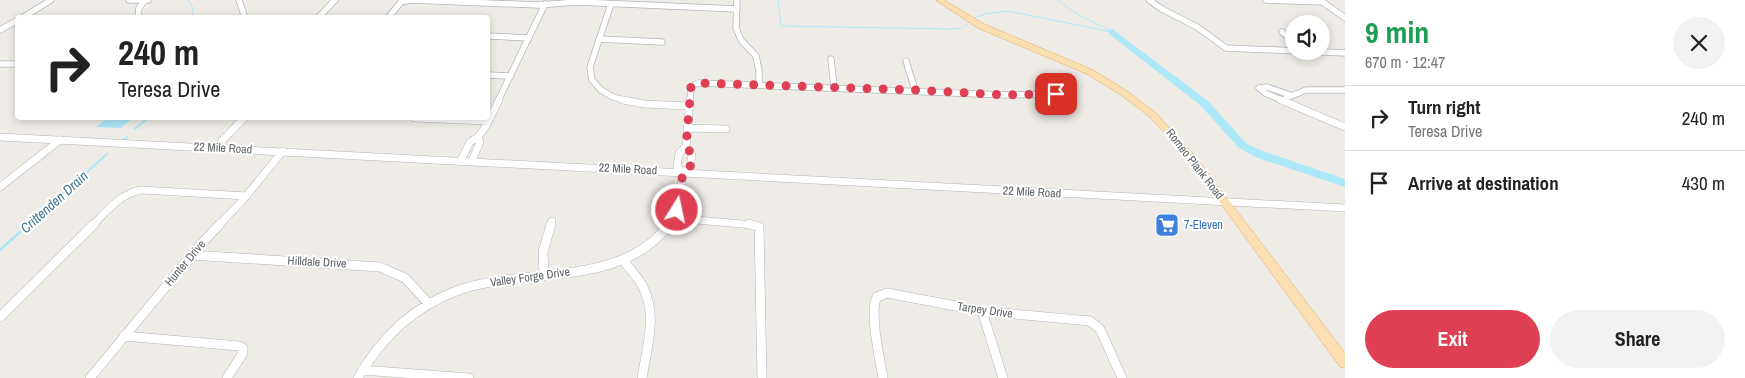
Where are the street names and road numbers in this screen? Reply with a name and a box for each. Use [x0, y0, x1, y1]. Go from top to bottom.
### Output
street label: Romeo Plank Road [1162, 125, 1228, 203]
street label: 22 Mile Road [193, 138, 253, 158]
street label: 22 Mile Road [598, 159, 658, 179]
street label: 22 Mile Road [1002, 182, 1062, 202]
street label: Hunter Drive [161, 236, 209, 290]
street label: Hilldale Drive [287, 252, 347, 272]
street label: Valley Forge Drive [489, 263, 571, 291]
street label: Tarpey Drive [956, 298, 1014, 322]

